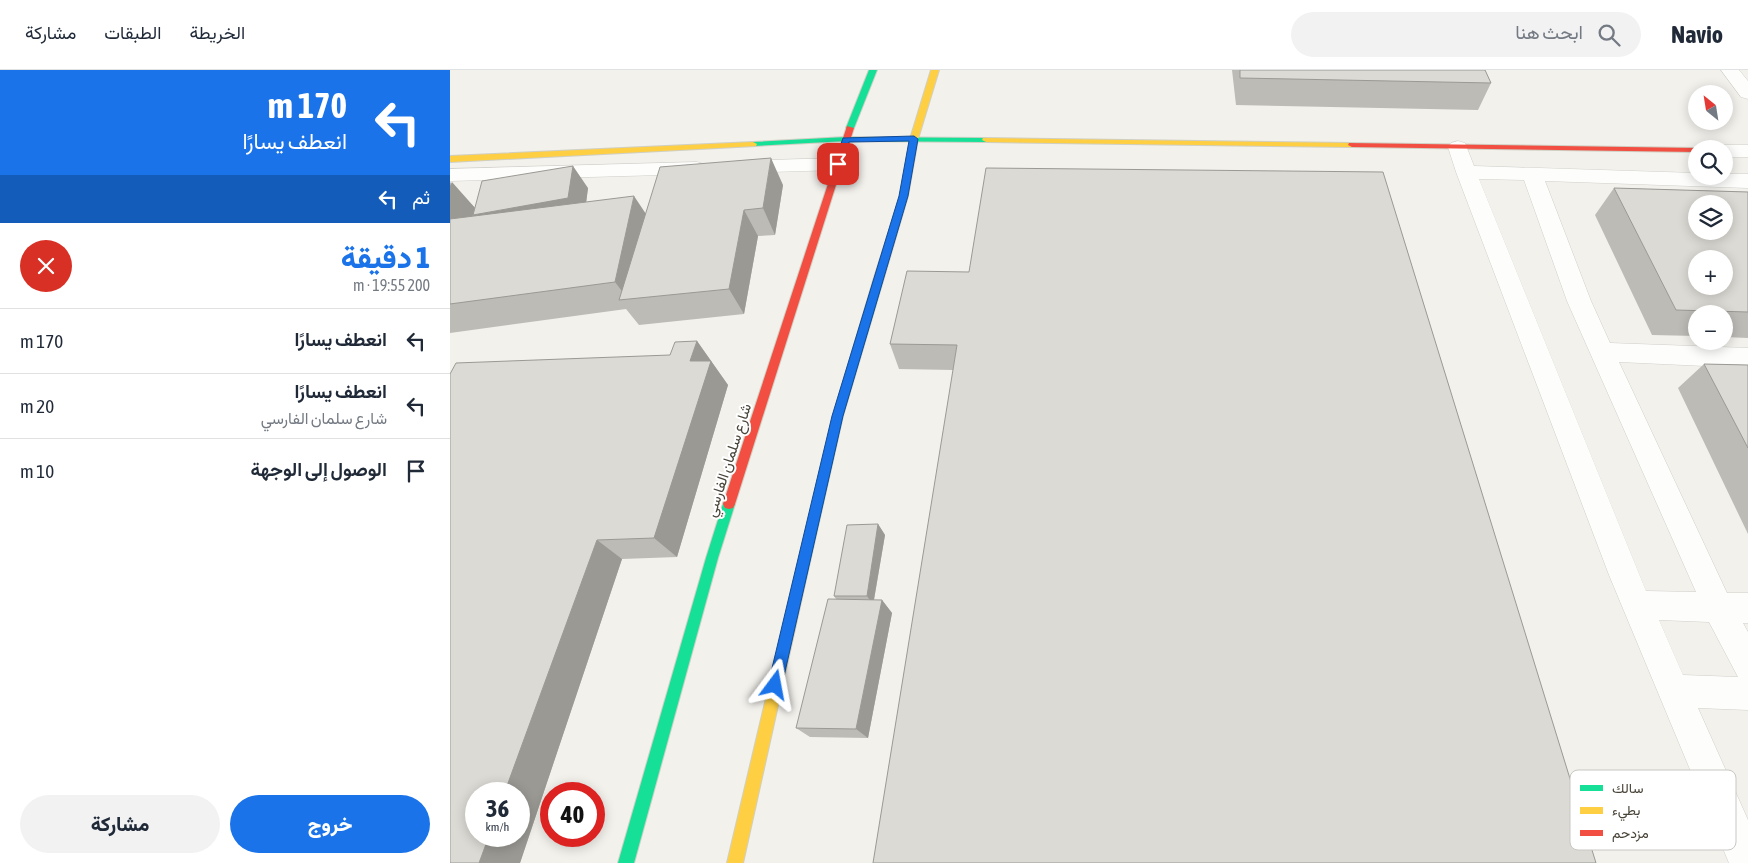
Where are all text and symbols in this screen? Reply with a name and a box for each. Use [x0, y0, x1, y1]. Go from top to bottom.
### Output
search box [1291, 12, 1641, 57]
text: ابحث هنا [1515, 21, 1583, 43]
icon: search [1595, 21, 1623, 49]
text: Navio [1671, 21, 1723, 48]
text: مشاركة [25, 22, 76, 43]
text: الطبقات [104, 22, 161, 43]
text: الخريطة [189, 22, 245, 43]
text: 170 m [268, 85, 347, 125]
north arrow [1688, 85, 1732, 130]
map controls [1688, 85, 1733, 350]
icon: left [365, 90, 430, 155]
text: انعطف يسارًا [242, 128, 347, 154]
button: search [1688, 140, 1733, 185]
pin [817, 143, 859, 185]
icon: arrive [824, 150, 852, 178]
icon: left [374, 185, 402, 213]
text: ثم [412, 186, 430, 208]
button: layers [1688, 195, 1733, 240]
button: close [20, 240, 72, 292]
text: 1 دقيقة [341, 240, 430, 274]
button: + [1688, 250, 1733, 295]
text: 200 m · 19:55 [353, 276, 430, 294]
button: − [1688, 305, 1733, 350]
icon: left [402, 327, 430, 355]
text: انعطف يسارًا [294, 328, 387, 350]
text: 170 m [20, 330, 63, 352]
text: انعطف يسارًا [294, 380, 387, 402]
icon: left [402, 392, 430, 420]
text: 20 m [20, 395, 54, 417]
street label: شارع سلمان الفارسي [702, 401, 759, 520]
text: شارع سلمان الفارسي [261, 409, 387, 427]
icon: arrive [402, 457, 430, 485]
text: الوصول إلى الوجهة [250, 458, 387, 480]
text: 10 m [20, 460, 54, 482]
position arrow [748, 658, 800, 710]
legend [1570, 770, 1736, 850]
text: سالك [1612, 780, 1643, 796]
speed limit sign: 40 [540, 782, 605, 847]
text: 36 [486, 794, 509, 822]
button: مشاركة [20, 795, 220, 853]
button: خروج [230, 795, 430, 853]
text: بطيء [1612, 802, 1640, 822]
text: km/h [486, 820, 509, 834]
text: مزدحم [1612, 825, 1649, 842]

